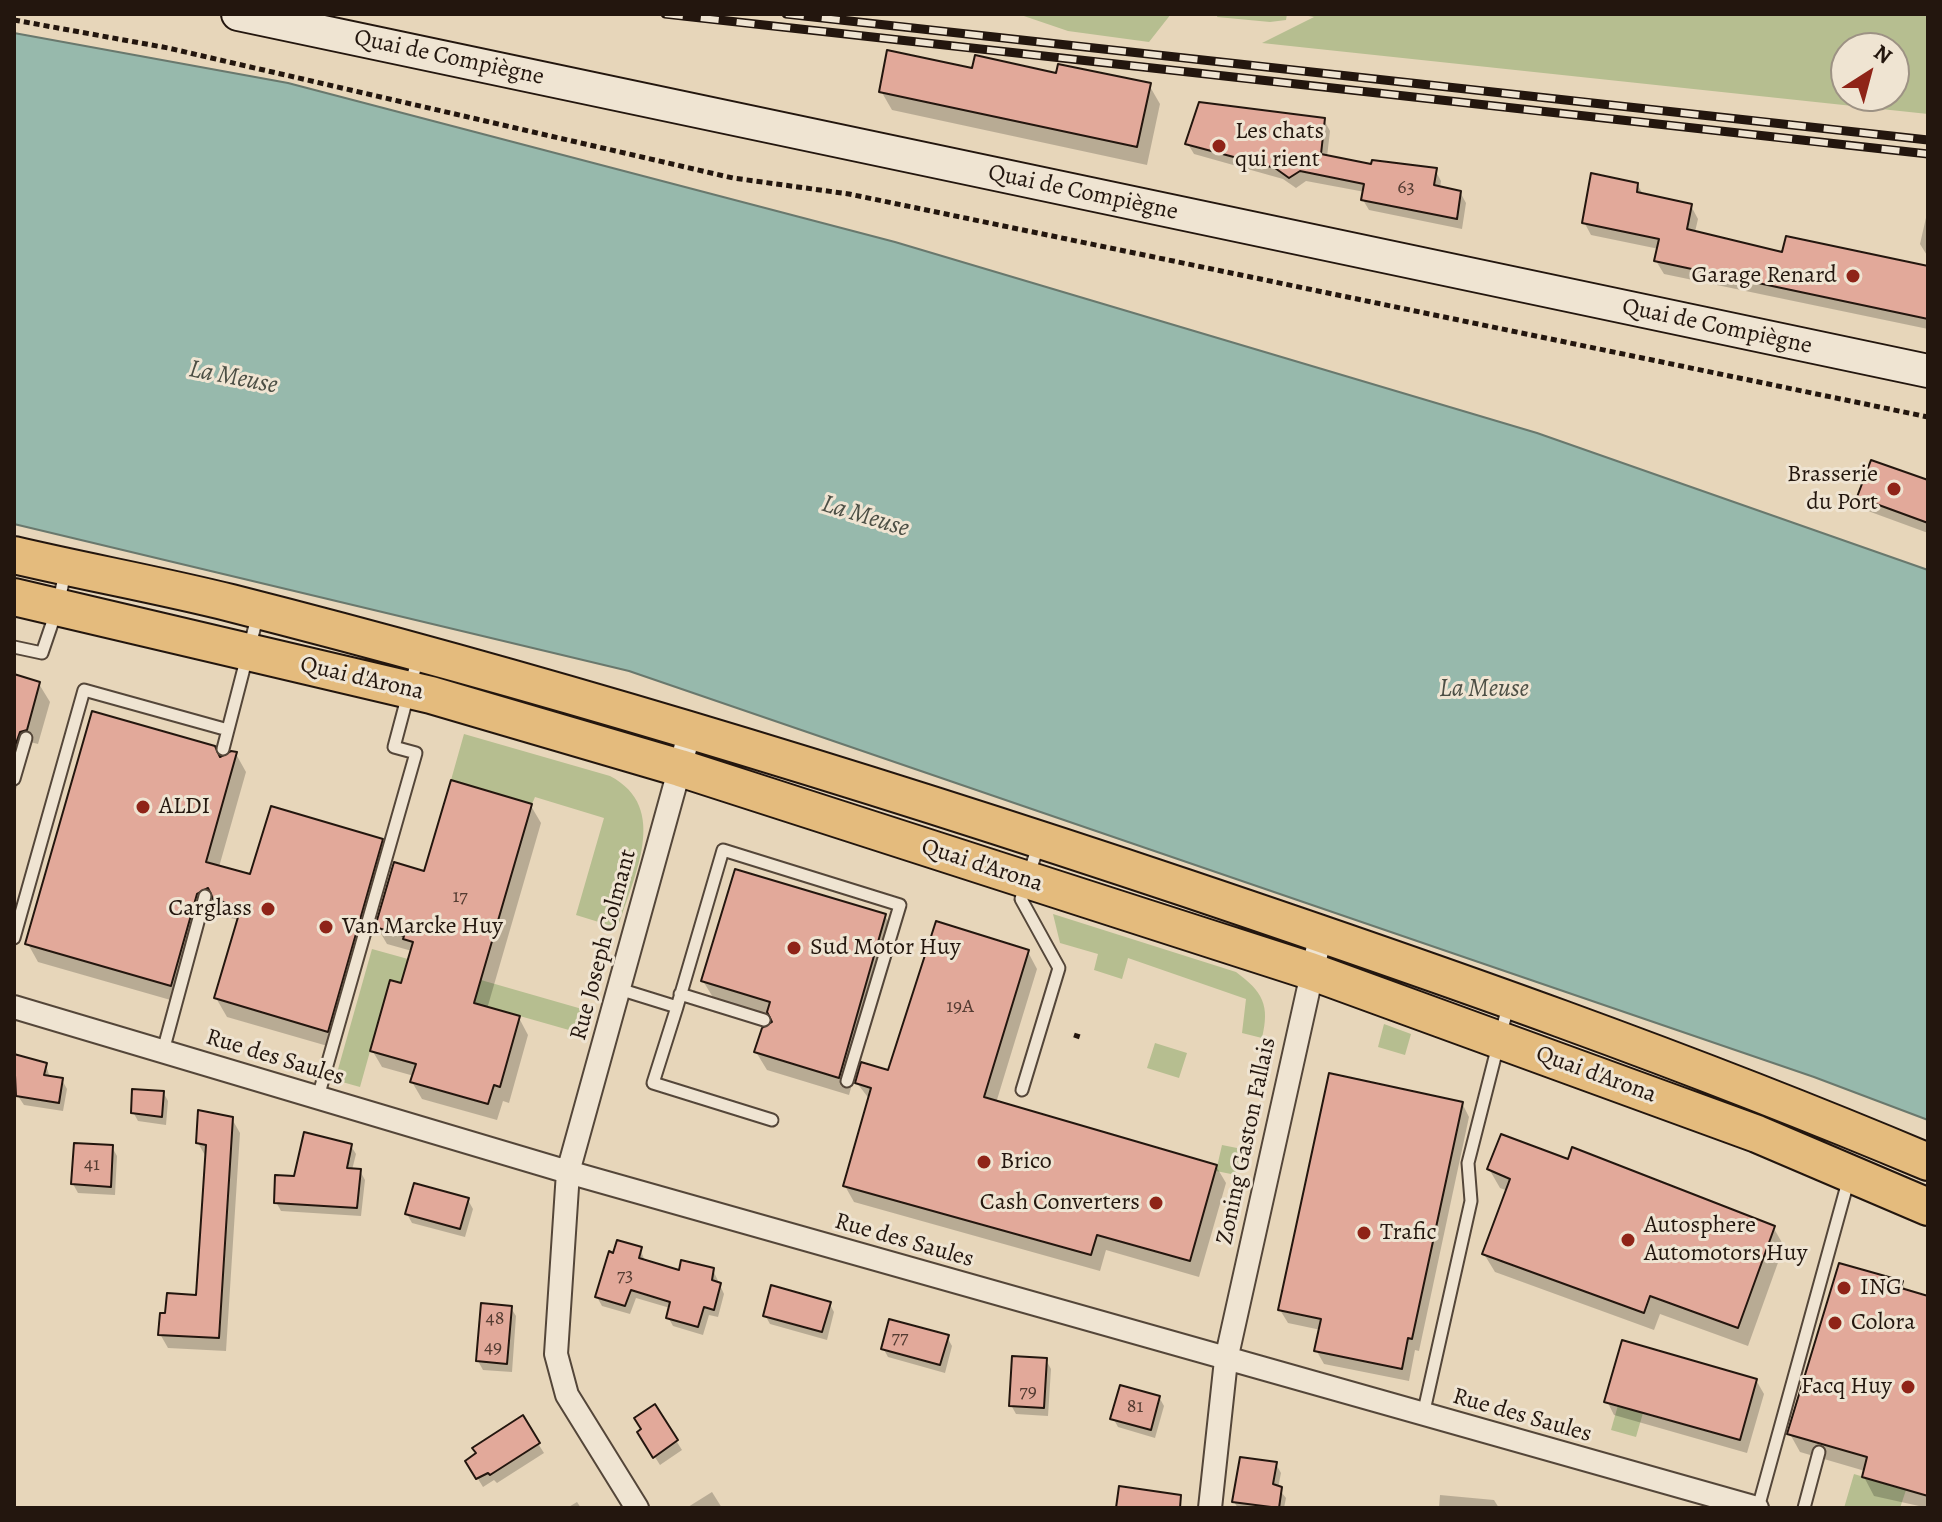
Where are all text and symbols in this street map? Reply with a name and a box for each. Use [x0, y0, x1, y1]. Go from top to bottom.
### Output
street label: Quai de Compiègne [352, 24, 546, 92]
north arrow [1830, 32, 1910, 112]
text: N [1868, 37, 1898, 71]
place label: Les chats qui rient [1235, 118, 1324, 174]
marker: Les chats qui rient [1210, 137, 1228, 155]
street label: Quai de Compiègne [986, 159, 1180, 227]
house number: 63 [1397, 176, 1415, 200]
place label: Garage Renard [1692, 262, 1837, 290]
marker: Garage Renard [1844, 267, 1862, 285]
street label: Quai de Compiègne [1620, 293, 1814, 361]
water label: La Meuse [186, 354, 280, 402]
place label: Brasserie du Port [1787, 461, 1878, 517]
marker: Brasserie du Port [1885, 480, 1903, 498]
water label: La Meuse [818, 489, 912, 545]
street label: Quai d'Arona [297, 651, 427, 707]
water label: La Meuse [1439, 674, 1529, 706]
place label: ALDI [159, 793, 210, 821]
marker: ALDI [134, 798, 152, 816]
street label: Quai d'Arona [918, 833, 1046, 899]
street label: Rue Joseph Colmant [565, 846, 643, 1044]
house number: 17 [452, 885, 468, 909]
place label: Carglass [168, 895, 252, 923]
marker: Carglass [259, 900, 277, 918]
place label: Van Marcke Huy [342, 913, 503, 941]
marker: Van Marcke Huy [317, 918, 335, 936]
place label: Sud Motor Huy [810, 934, 961, 962]
marker: Sud Motor Huy [785, 939, 803, 957]
house number: 19A [946, 995, 974, 1019]
street label: Rue des Saules [202, 1023, 348, 1093]
street label: Zoning Gaston Fallais [1211, 1035, 1283, 1247]
street label: Quai d'Arona [1532, 1040, 1660, 1110]
place label: Brico [1000, 1148, 1052, 1176]
house number: 41 [84, 1153, 100, 1177]
marker: Brico [975, 1153, 993, 1171]
place label: Cash Converters [980, 1189, 1140, 1217]
marker: Cash Converters [1147, 1194, 1165, 1212]
street label: Rue des Saules [831, 1207, 977, 1275]
place label: Autosphere Automotors Huy [1644, 1212, 1808, 1268]
place label: Trafic [1380, 1219, 1437, 1247]
marker: Trafic [1355, 1224, 1373, 1242]
marker: Autosphere Automotors Huy [1619, 1231, 1637, 1249]
house number: 73 [617, 1264, 633, 1288]
place label: ING [1860, 1274, 1902, 1302]
marker: ING [1835, 1279, 1853, 1297]
house number: 48 [486, 1307, 504, 1331]
place label: Colora [1851, 1309, 1915, 1337]
marker: Colora [1826, 1314, 1844, 1332]
house number: 77 [892, 1326, 908, 1350]
house number: 49 [484, 1336, 502, 1360]
place label: Facq Huy [1801, 1373, 1892, 1401]
marker: Facq Huy [1899, 1378, 1917, 1396]
house number: 79 [1019, 1380, 1037, 1404]
street label: Rue des Saules [1449, 1382, 1595, 1450]
house number: 81 [1127, 1395, 1143, 1419]

